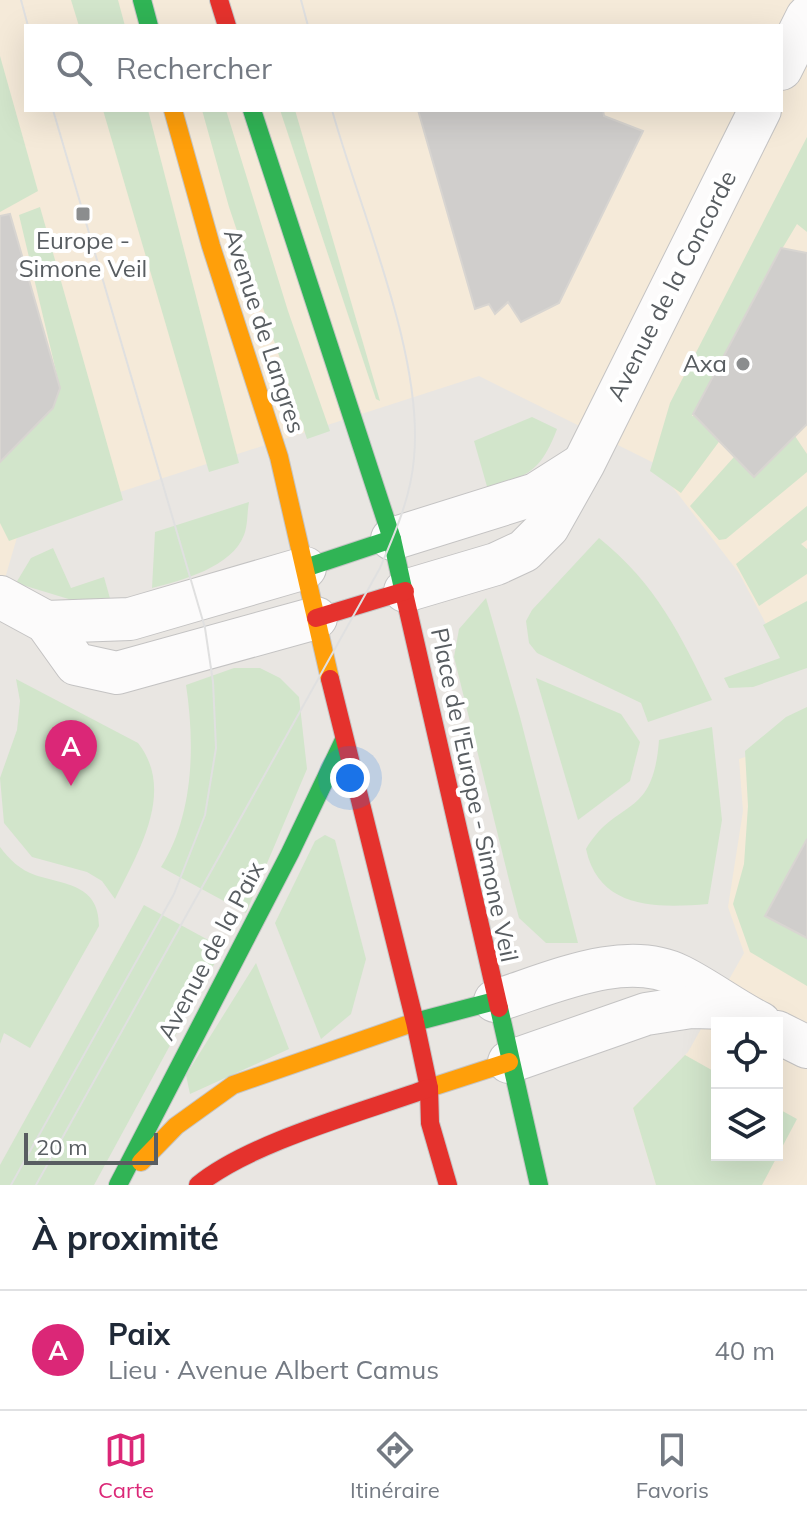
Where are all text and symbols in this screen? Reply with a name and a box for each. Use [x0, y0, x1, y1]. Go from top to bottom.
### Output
search box [24, 24, 783, 112]
icon: search [52, 46, 96, 90]
text: Rechercher [116, 49, 272, 87]
street label: Avenue de la Concorde [600, 165, 742, 406]
marker: Europe - Simone Veil [74, 205, 92, 223]
place label: Europe - Simone Veil [19, 225, 147, 283]
street label: Avenue de Langres [218, 225, 312, 437]
place label: Axa [683, 348, 727, 378]
marker: Axa [734, 355, 752, 373]
street label: Place de l'Europe - Simone Veil [425, 625, 525, 964]
pin: A [45, 720, 97, 786]
your location [330, 758, 370, 798]
street label: Avenue de la Paix [150, 856, 270, 1045]
map controls [711, 1017, 783, 1161]
button: locate [711, 1017, 783, 1089]
button: layers [711, 1089, 783, 1161]
scale bar [24, 1129, 158, 1165]
text: 20 m [36, 1133, 87, 1161]
text: À proximité [32, 1216, 219, 1259]
text: Paix [108, 1315, 170, 1353]
text: A [48, 1334, 68, 1367]
text: 40 m [714, 1334, 775, 1367]
text: Lieu · Avenue Albert Camus [108, 1353, 439, 1386]
tab: Carte [98, 1428, 154, 1504]
tab: Itinéraire [350, 1428, 440, 1504]
tab: Favoris [636, 1428, 709, 1504]

